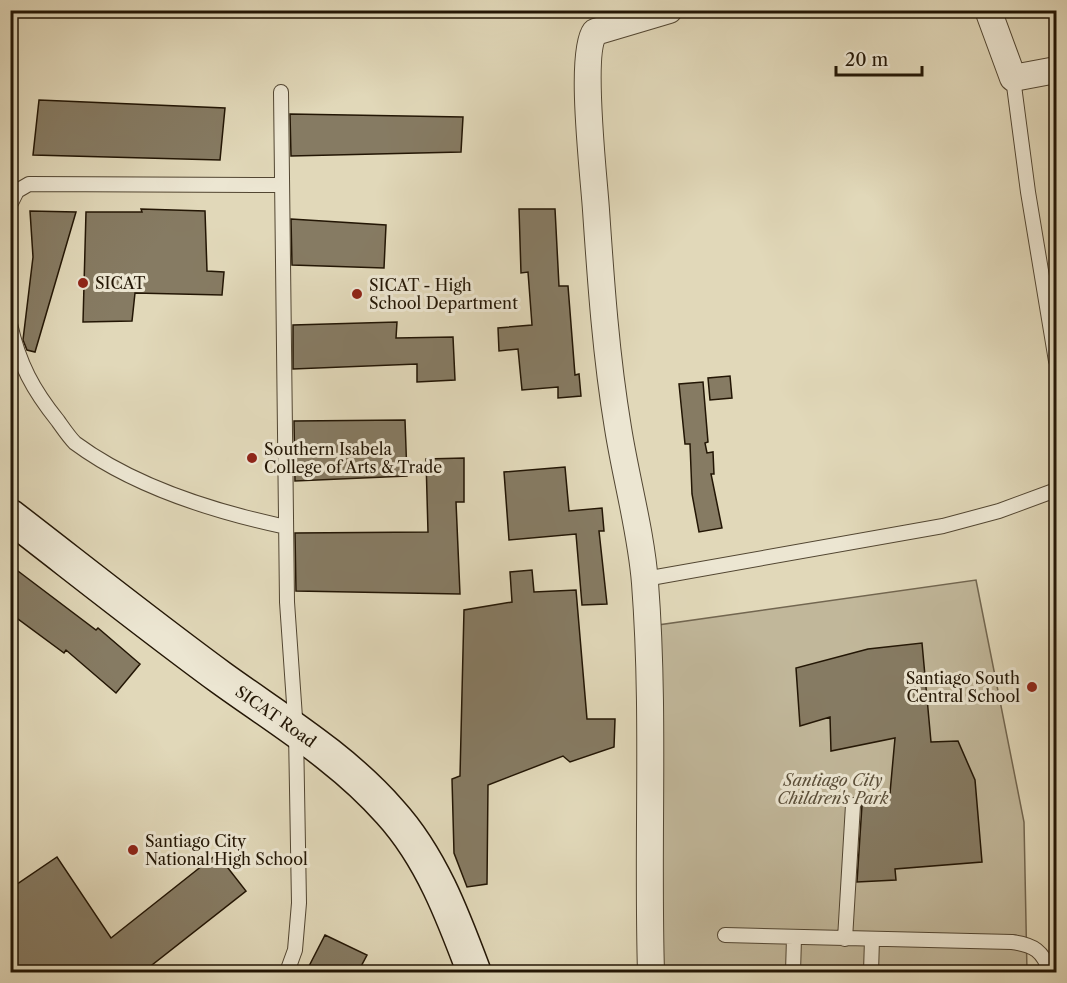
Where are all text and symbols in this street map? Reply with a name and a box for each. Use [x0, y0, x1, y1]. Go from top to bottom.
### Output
scale bar [836, 39, 922, 77]
text: 20 m [845, 49, 889, 71]
place label: SICAT [95, 273, 145, 293]
place label: SICAT - High School Department [369, 275, 518, 313]
marker: SICAT [76, 276, 90, 290]
marker: SICAT - High School Department [350, 287, 364, 301]
place label: Southern Isabela College of Arts & Trade [264, 439, 442, 477]
marker: Southern Isabela College of Arts & Trade [245, 451, 259, 465]
place label: Santiago South Central School [906, 668, 1020, 706]
marker: Santiago South Central School [1025, 680, 1039, 694]
street label: SICAT Road [232, 681, 320, 752]
park label: Santiago City Children's Park [777, 770, 889, 808]
place label: Santiago City National High School [145, 831, 308, 869]
marker: Santiago City National High School [126, 843, 140, 857]

